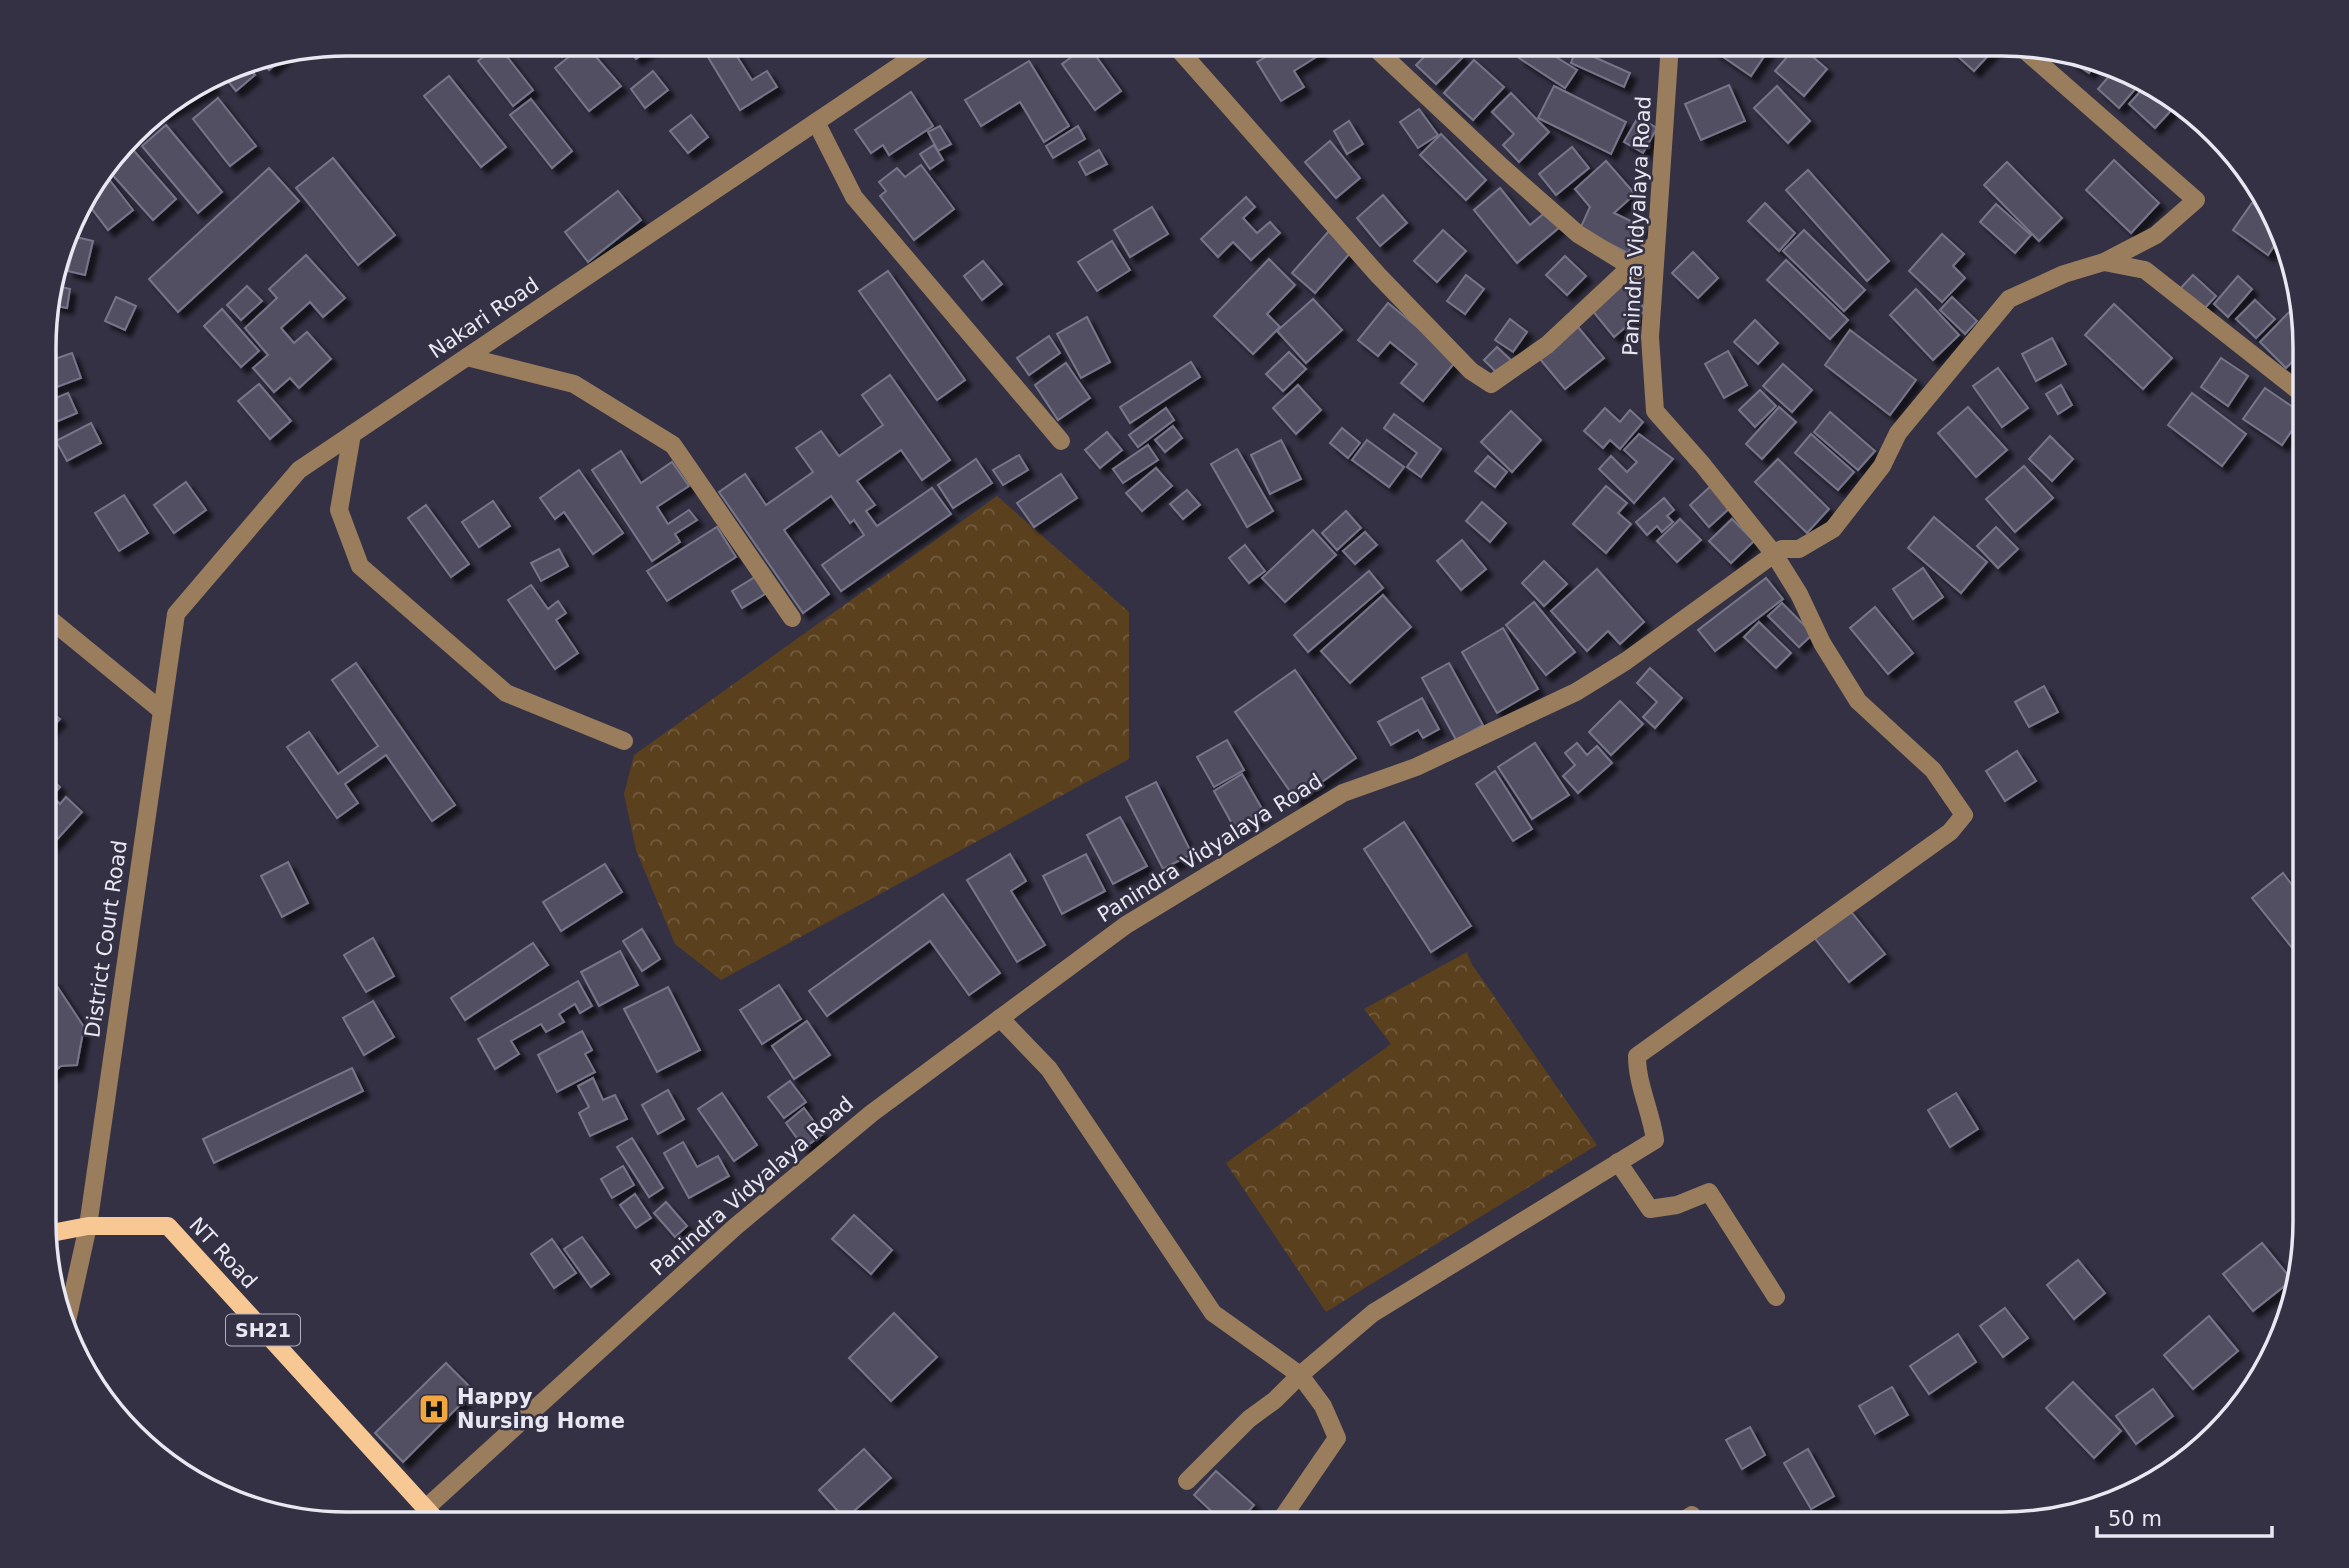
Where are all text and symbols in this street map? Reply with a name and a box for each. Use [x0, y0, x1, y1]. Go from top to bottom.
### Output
street label: Panindra Vidyalaya Road [1618, 95, 1656, 357]
street label: Nakari Road [425, 273, 543, 363]
street label: Panindra Vidyalaya Road [1093, 769, 1327, 927]
street label: District Court Road [80, 839, 132, 1039]
street label: Panindra Vidyalaya Road [646, 1092, 858, 1280]
street label: NT Road [184, 1213, 262, 1293]
road number: SH21 [226, 1314, 300, 1346]
place label: Happy Nursing Home [457, 1385, 625, 1433]
hospital icon: Happy Nursing Home [417, 1392, 451, 1426]
scale bar [2097, 1494, 2272, 1538]
text: 50 m [2108, 1507, 2162, 1531]

